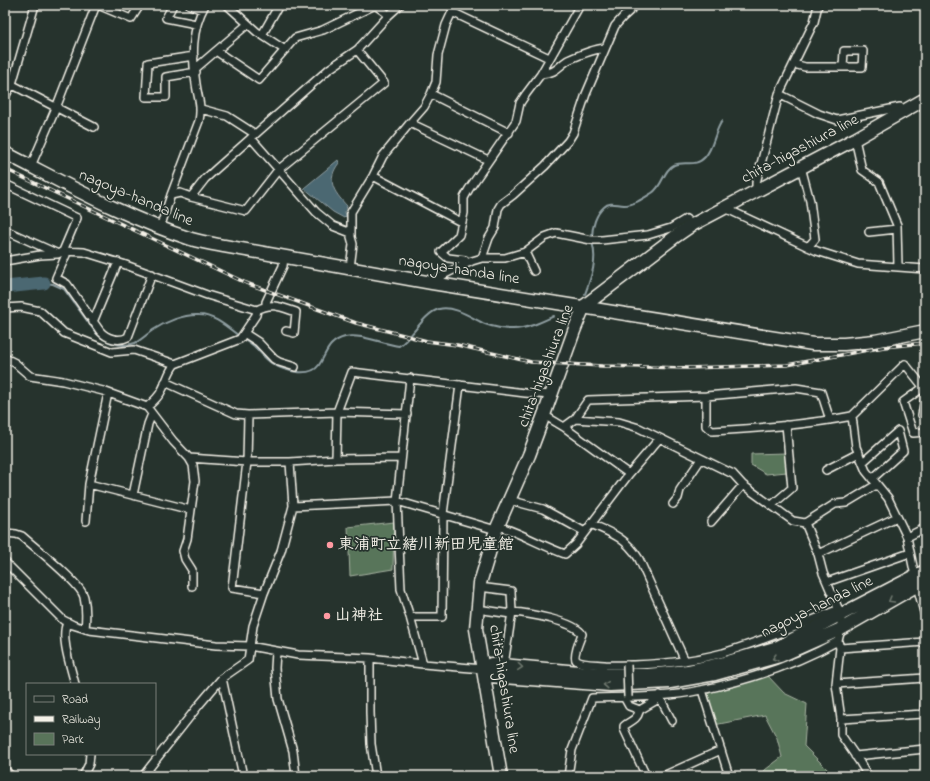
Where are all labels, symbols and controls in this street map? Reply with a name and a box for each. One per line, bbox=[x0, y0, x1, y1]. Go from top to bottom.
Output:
street label: chita-higashiura line bbox=[737, 108, 864, 190]
street label: nagoya-handa line bbox=[75, 163, 198, 233]
street label: nagoya-handa line bbox=[397, 249, 522, 292]
street label: chita-higashiura line bbox=[512, 300, 581, 431]
place label: 東浦町立緒川新田児童館 bbox=[338, 533, 514, 557]
marker: 東浦町立緒川新田児童館 bbox=[325, 540, 335, 550]
street label: nagoya-handa line bbox=[757, 569, 878, 645]
one-way arrow bbox=[888, 596, 895, 603]
place label: 山神社 bbox=[335, 604, 383, 628]
marker: 山神社 bbox=[322, 611, 332, 621]
street label: chita-higashiura line bbox=[482, 623, 526, 756]
one-way arrow bbox=[771, 653, 778, 662]
one-way arrow bbox=[517, 662, 523, 671]
one-way arrow bbox=[603, 680, 609, 689]
legend bbox=[26, 683, 156, 755]
text: Road bbox=[62, 691, 88, 709]
text: Railway bbox=[62, 711, 101, 730]
text: Park bbox=[62, 731, 84, 749]

